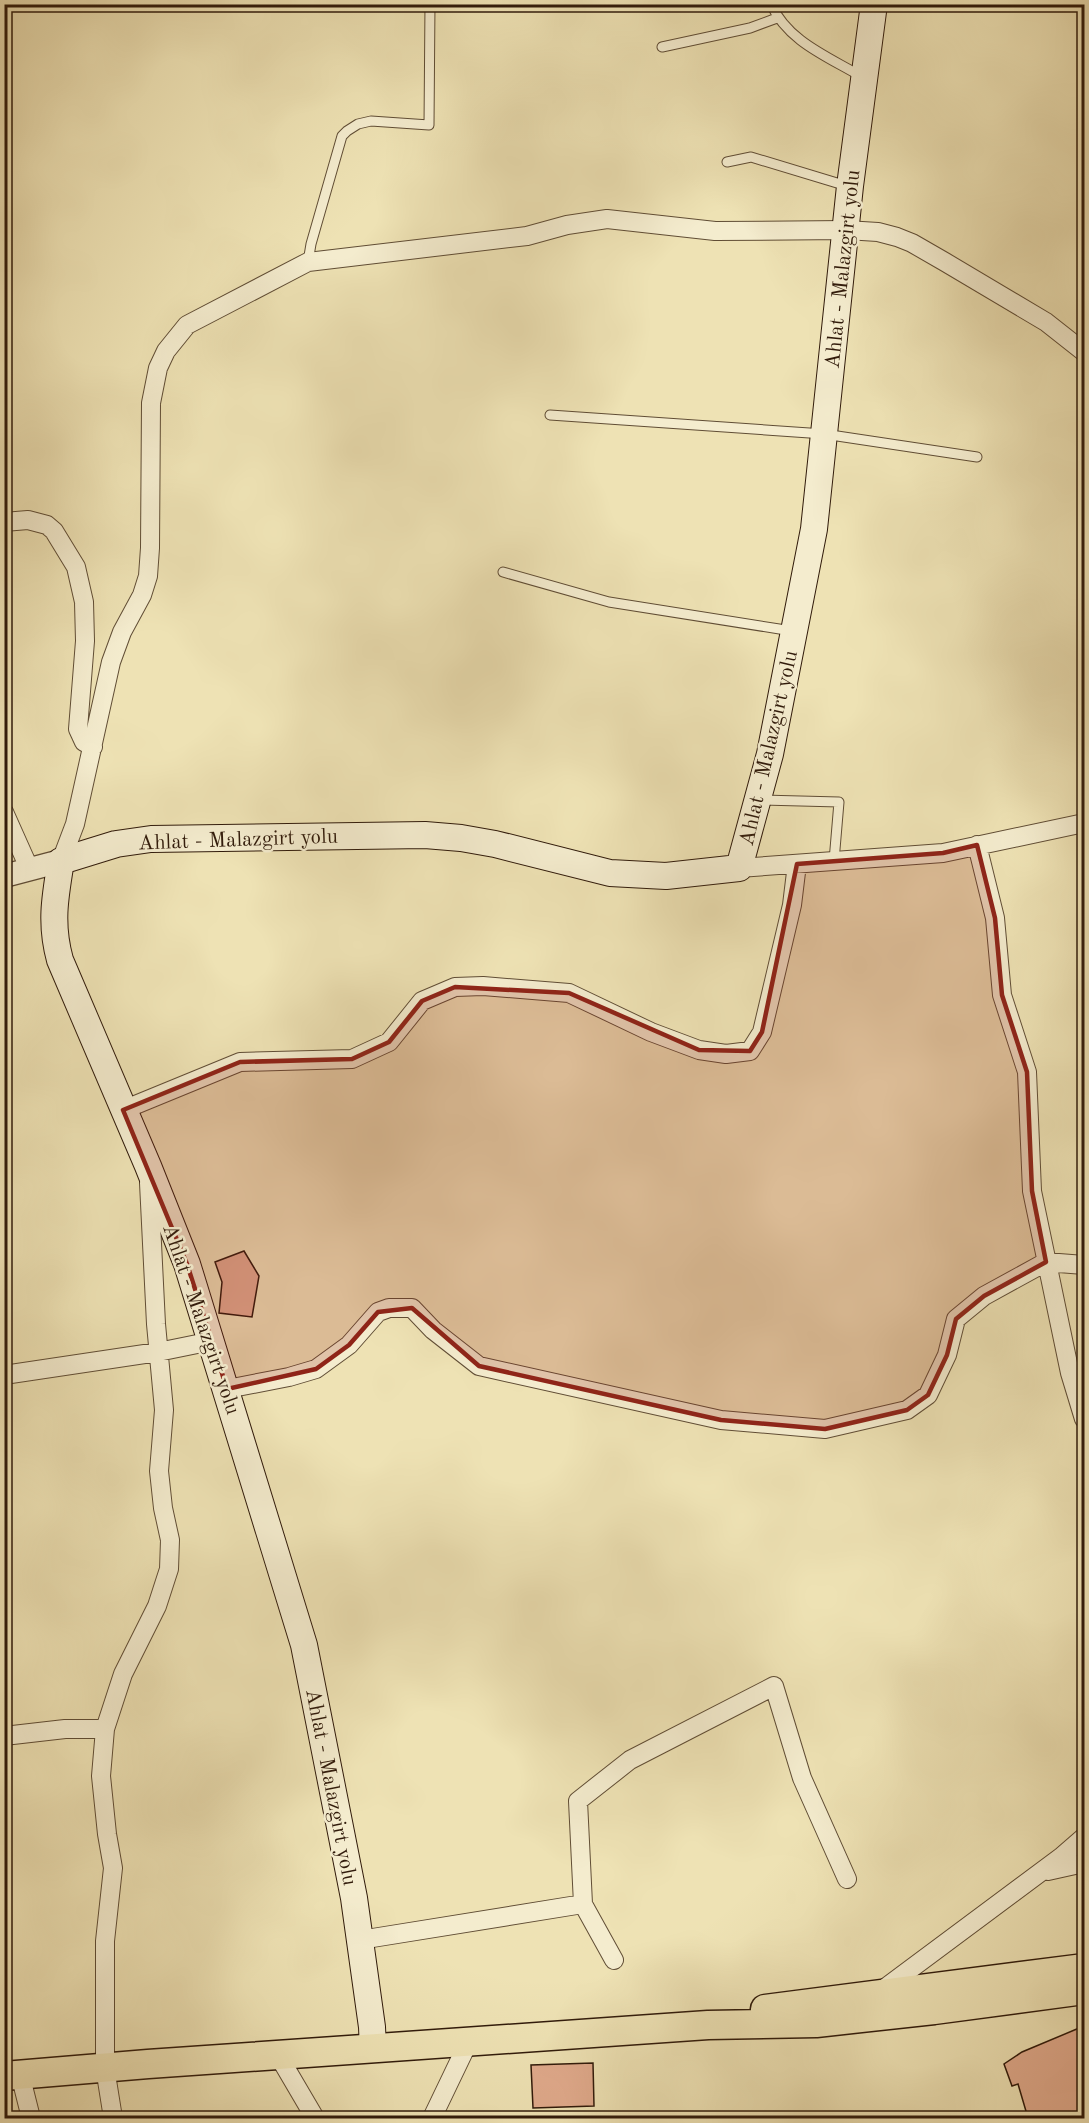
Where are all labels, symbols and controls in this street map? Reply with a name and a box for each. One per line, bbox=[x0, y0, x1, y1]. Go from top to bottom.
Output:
street label: Ahlat - Malazgirt yolu bbox=[823, 169, 864, 370]
street label: Ahlat - Malazgirt yolu bbox=[737, 649, 802, 848]
street label: Ahlat - Malazgirt yolu bbox=[138, 827, 338, 854]
street label: Ahlat - Malazgirt yolu bbox=[158, 1222, 243, 1417]
street label: Ahlat - Malazgirt yolu bbox=[301, 1687, 360, 1887]

